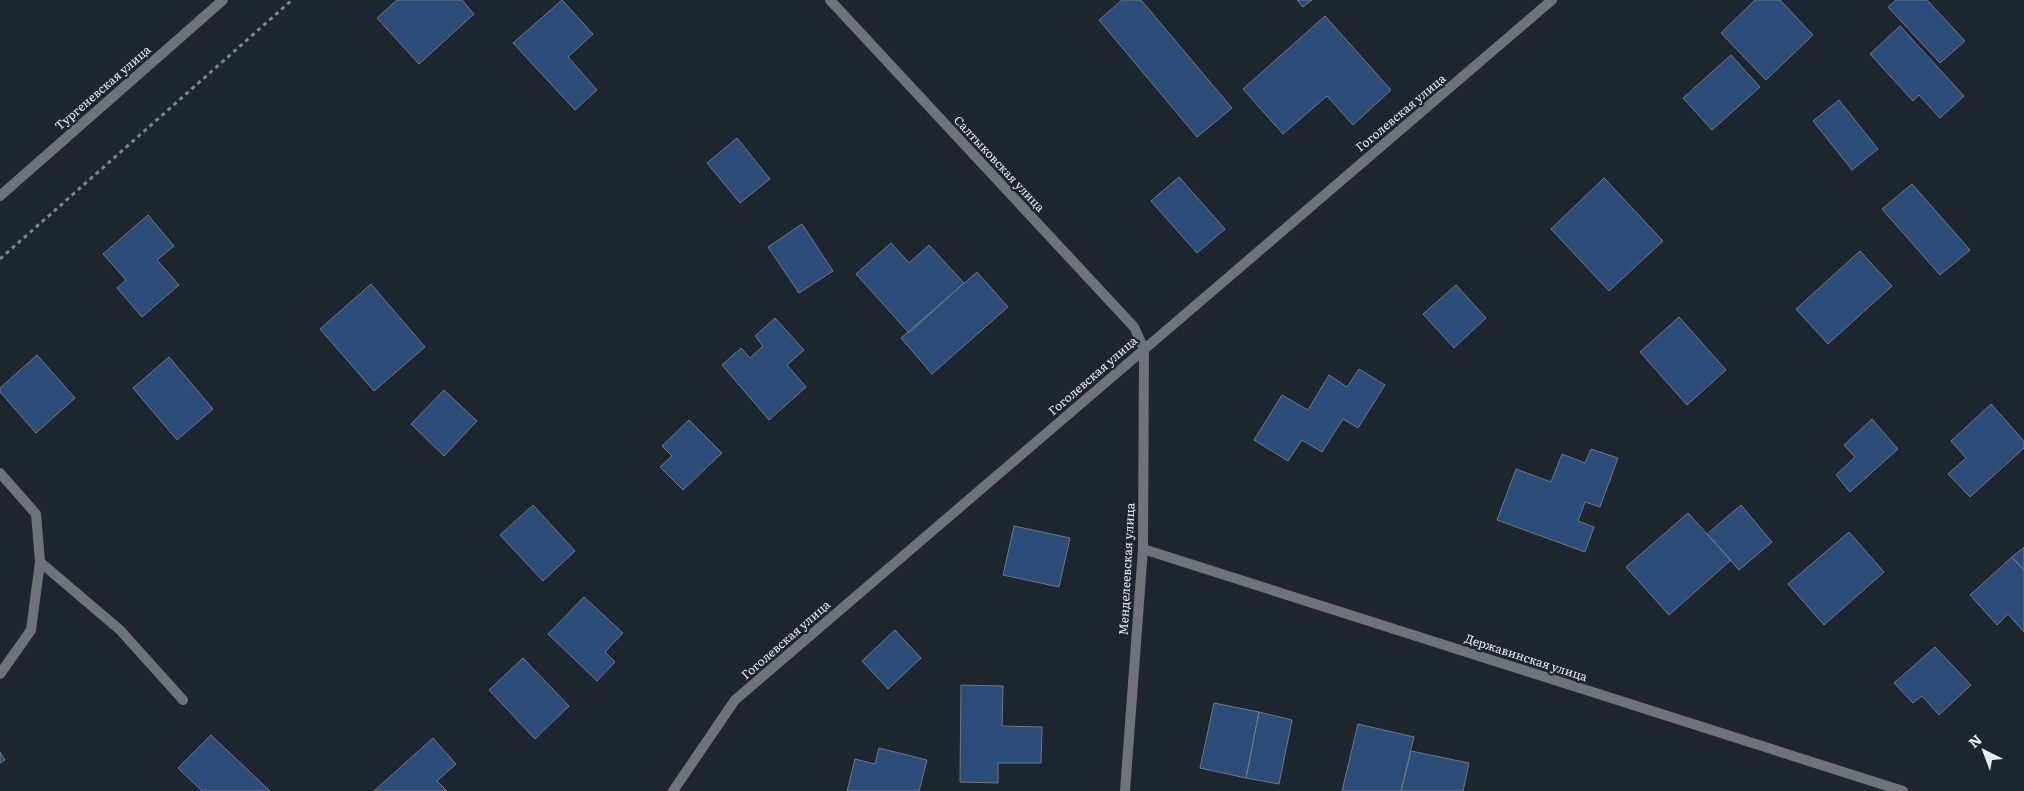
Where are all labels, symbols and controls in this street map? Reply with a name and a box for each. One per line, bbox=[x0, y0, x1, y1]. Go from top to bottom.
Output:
street label: Тургеневская улица bbox=[50, 40, 155, 134]
street label: Гоголевская улица bbox=[1351, 69, 1450, 155]
street label: Салтыковская улица bbox=[950, 111, 1050, 216]
street label: Гоголевская улица bbox=[1044, 331, 1141, 419]
street label: Менделеевская улица bbox=[1114, 502, 1138, 636]
street label: Гоголевская улица bbox=[737, 595, 834, 683]
street label: Державинская улица bbox=[1463, 629, 1590, 686]
north arrow bbox=[1959, 726, 2009, 776]
text: N bbox=[1964, 729, 1986, 752]

